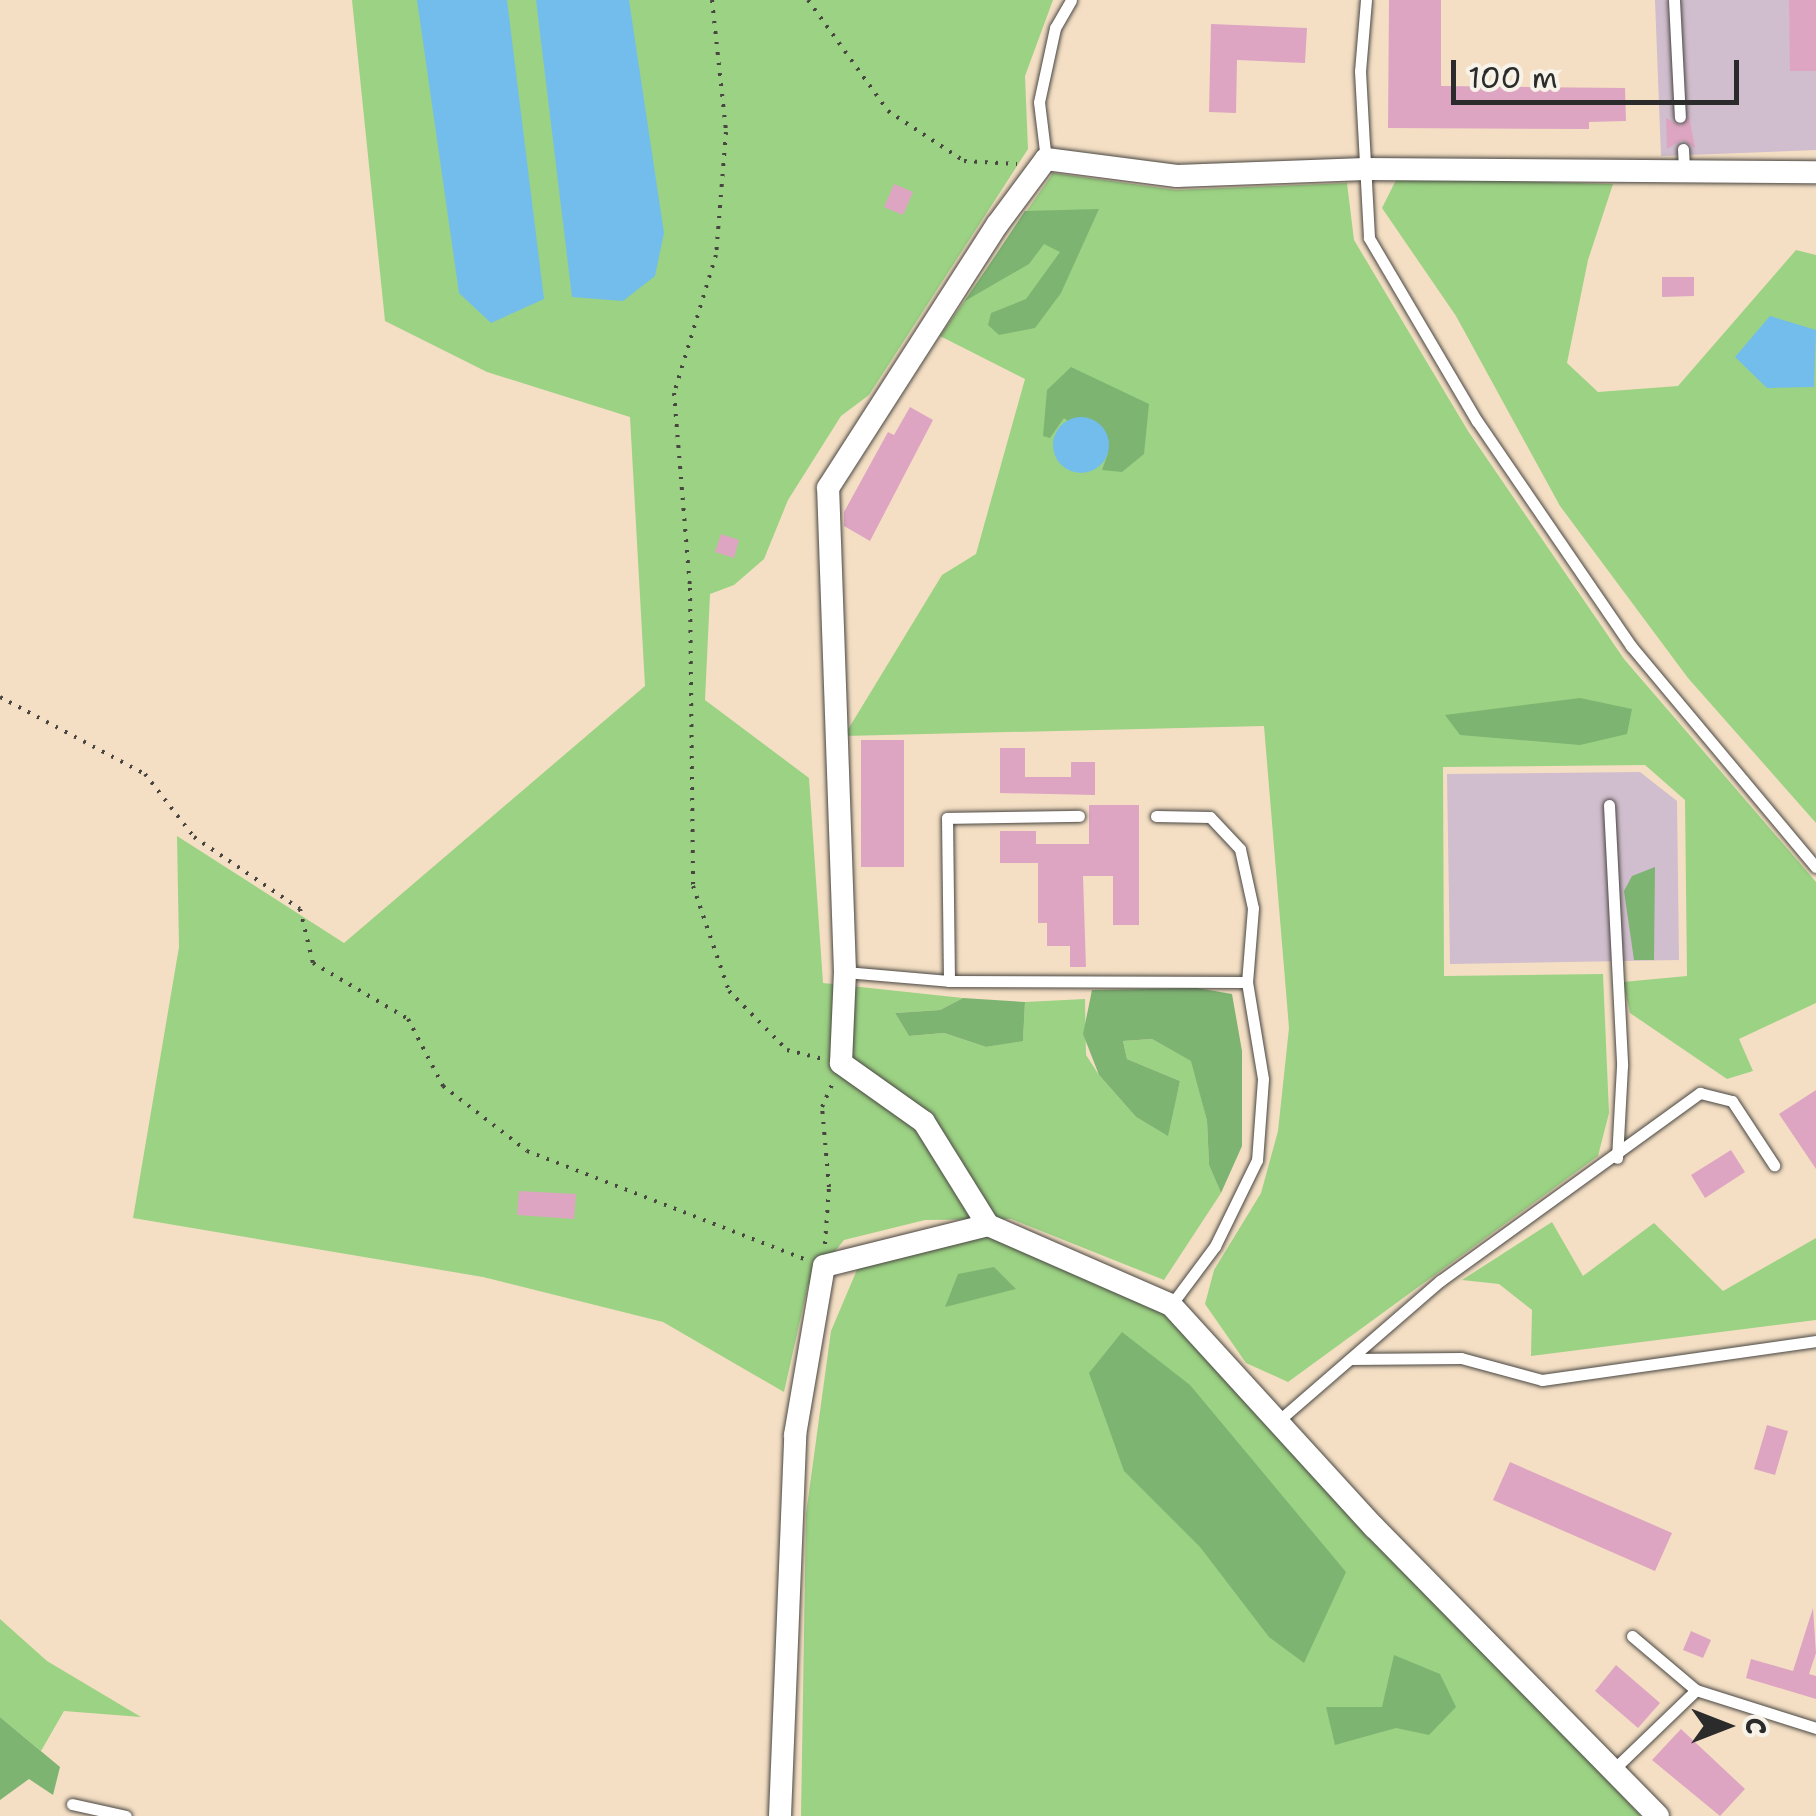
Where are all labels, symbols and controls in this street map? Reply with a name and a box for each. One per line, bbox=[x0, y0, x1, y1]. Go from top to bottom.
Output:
scale bar bbox=[1456, 40, 1744, 102]
text: 100 m bbox=[1468, 57, 1558, 98]
north arrow bbox=[1676, 1676, 1776, 1776]
text: С bbox=[1737, 1717, 1775, 1735]

